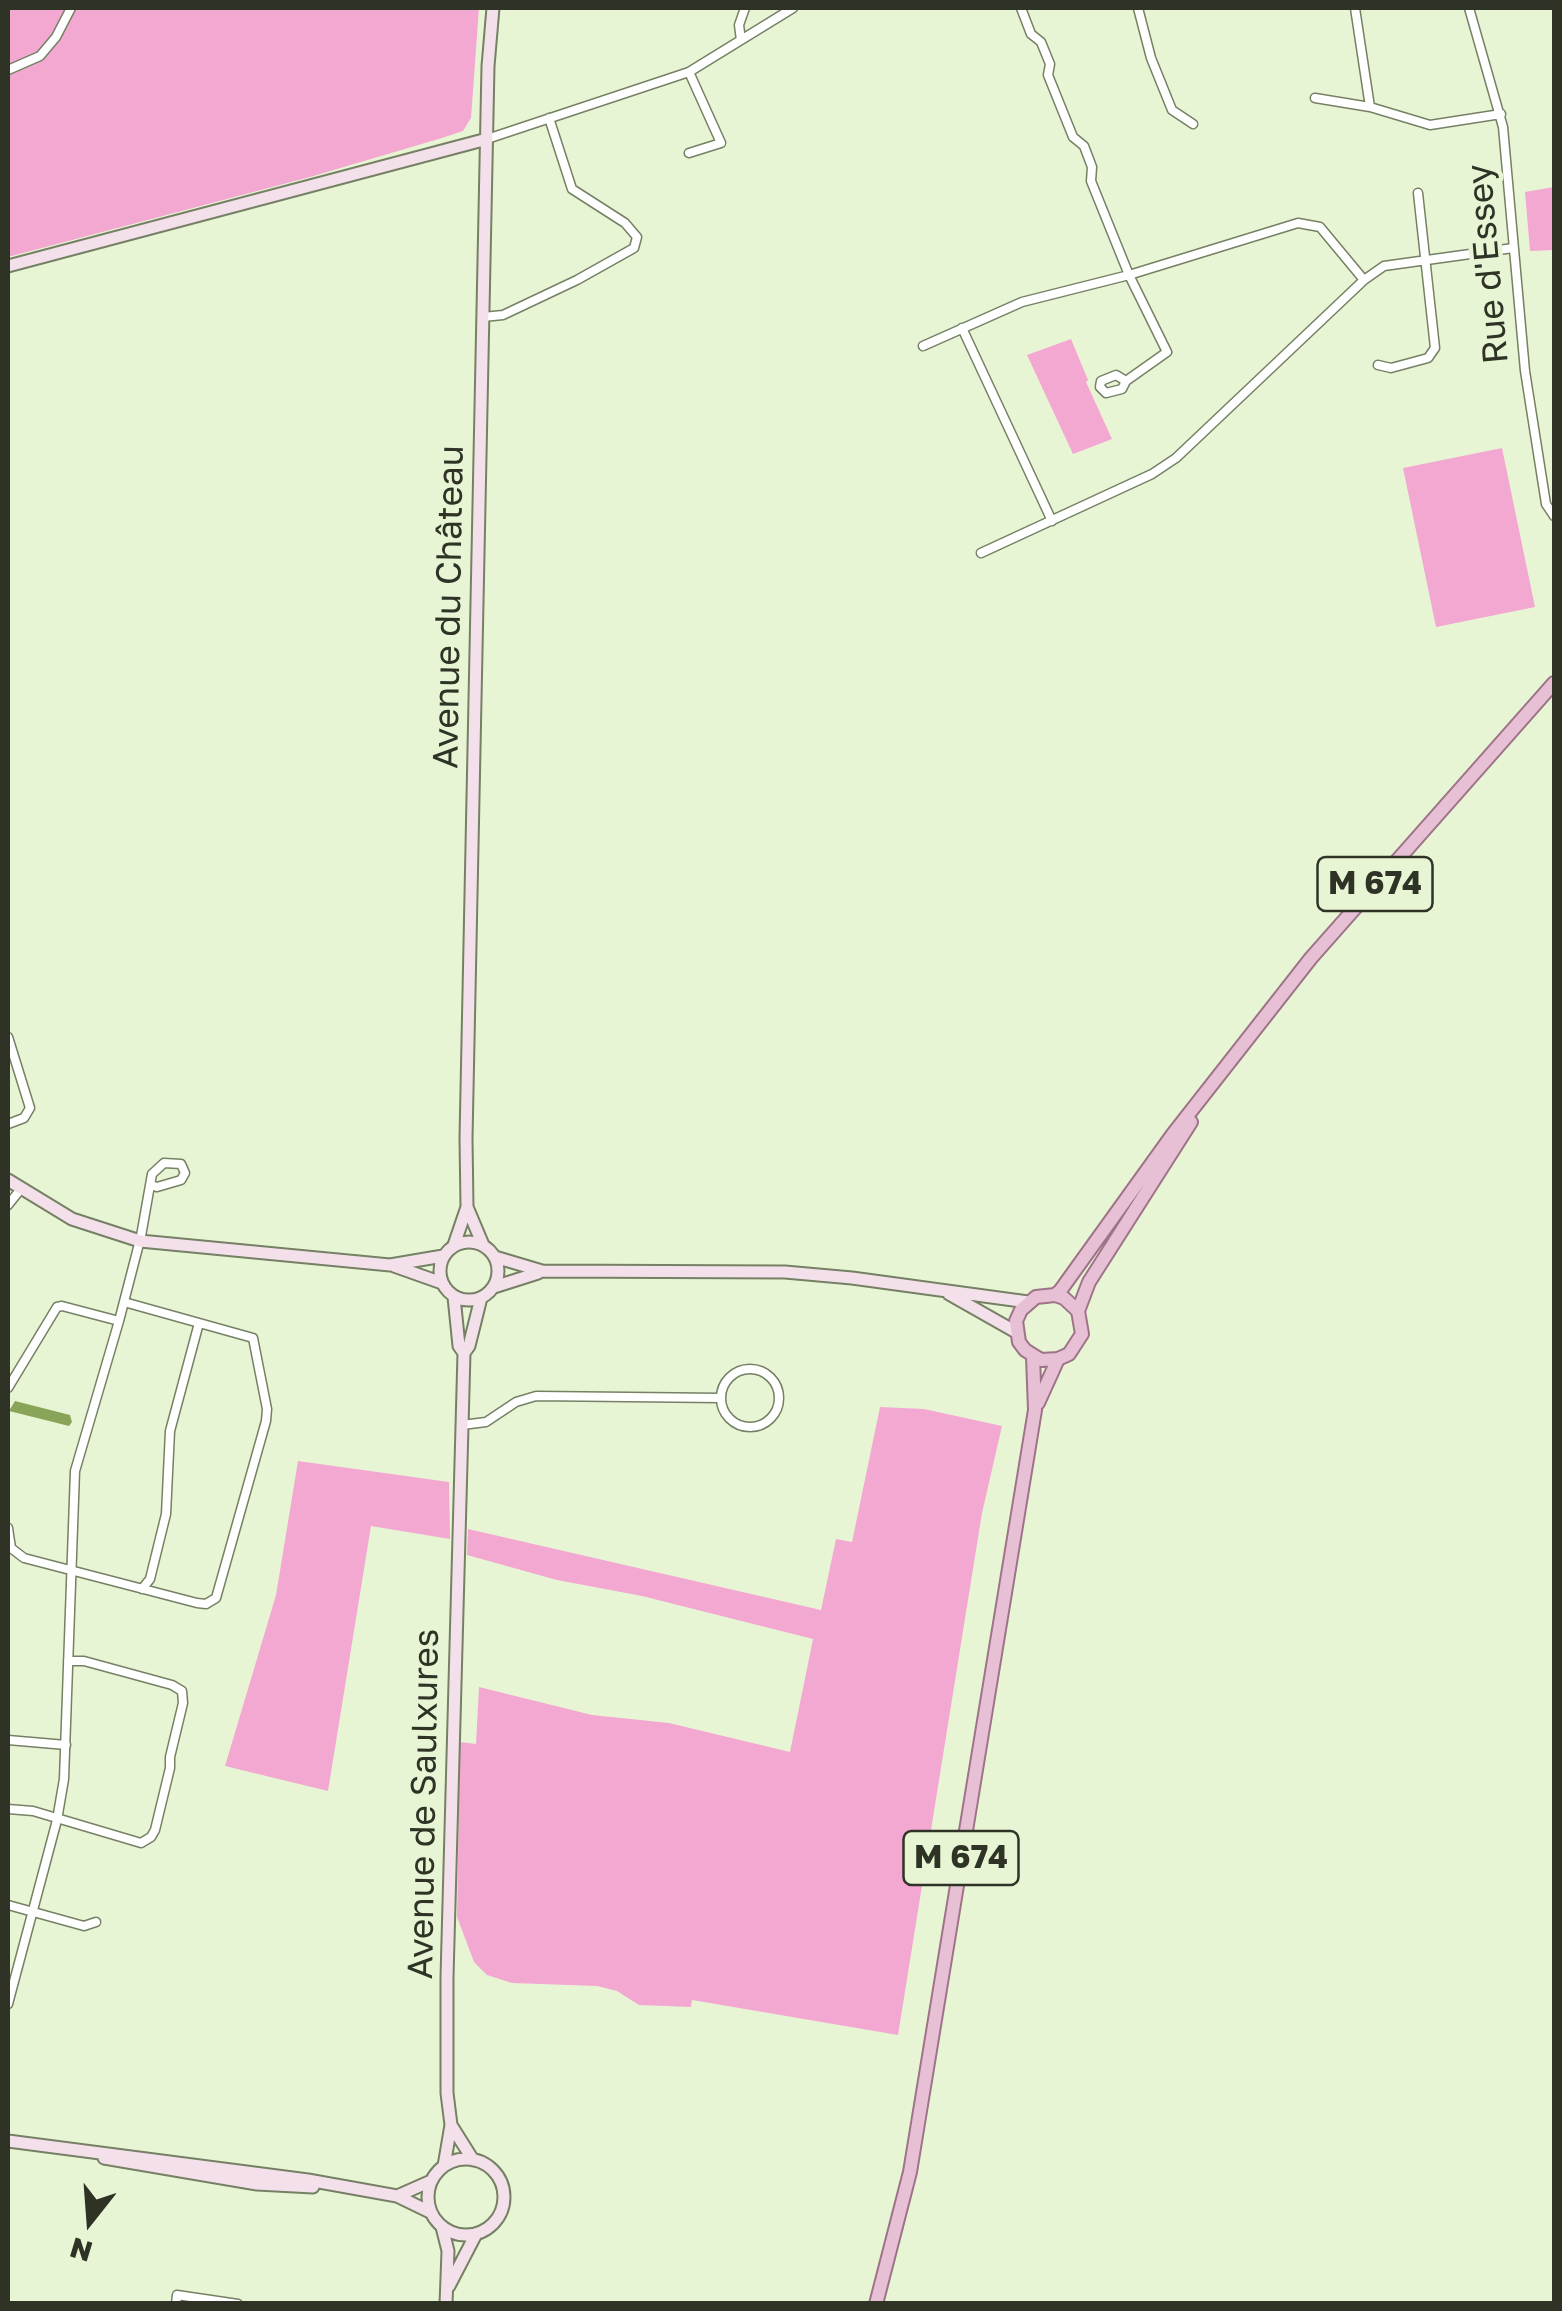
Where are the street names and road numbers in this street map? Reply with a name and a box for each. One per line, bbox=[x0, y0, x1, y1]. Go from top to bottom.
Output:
street label: Rue d'Essey bbox=[1458, 162, 1518, 366]
street label: Avenue du Château bbox=[425, 445, 473, 769]
road number: M 674 bbox=[1318, 857, 1432, 911]
street label: Avenue de Saulxures bbox=[400, 1628, 448, 1980]
road number: M 674 bbox=[904, 1831, 1018, 1885]

